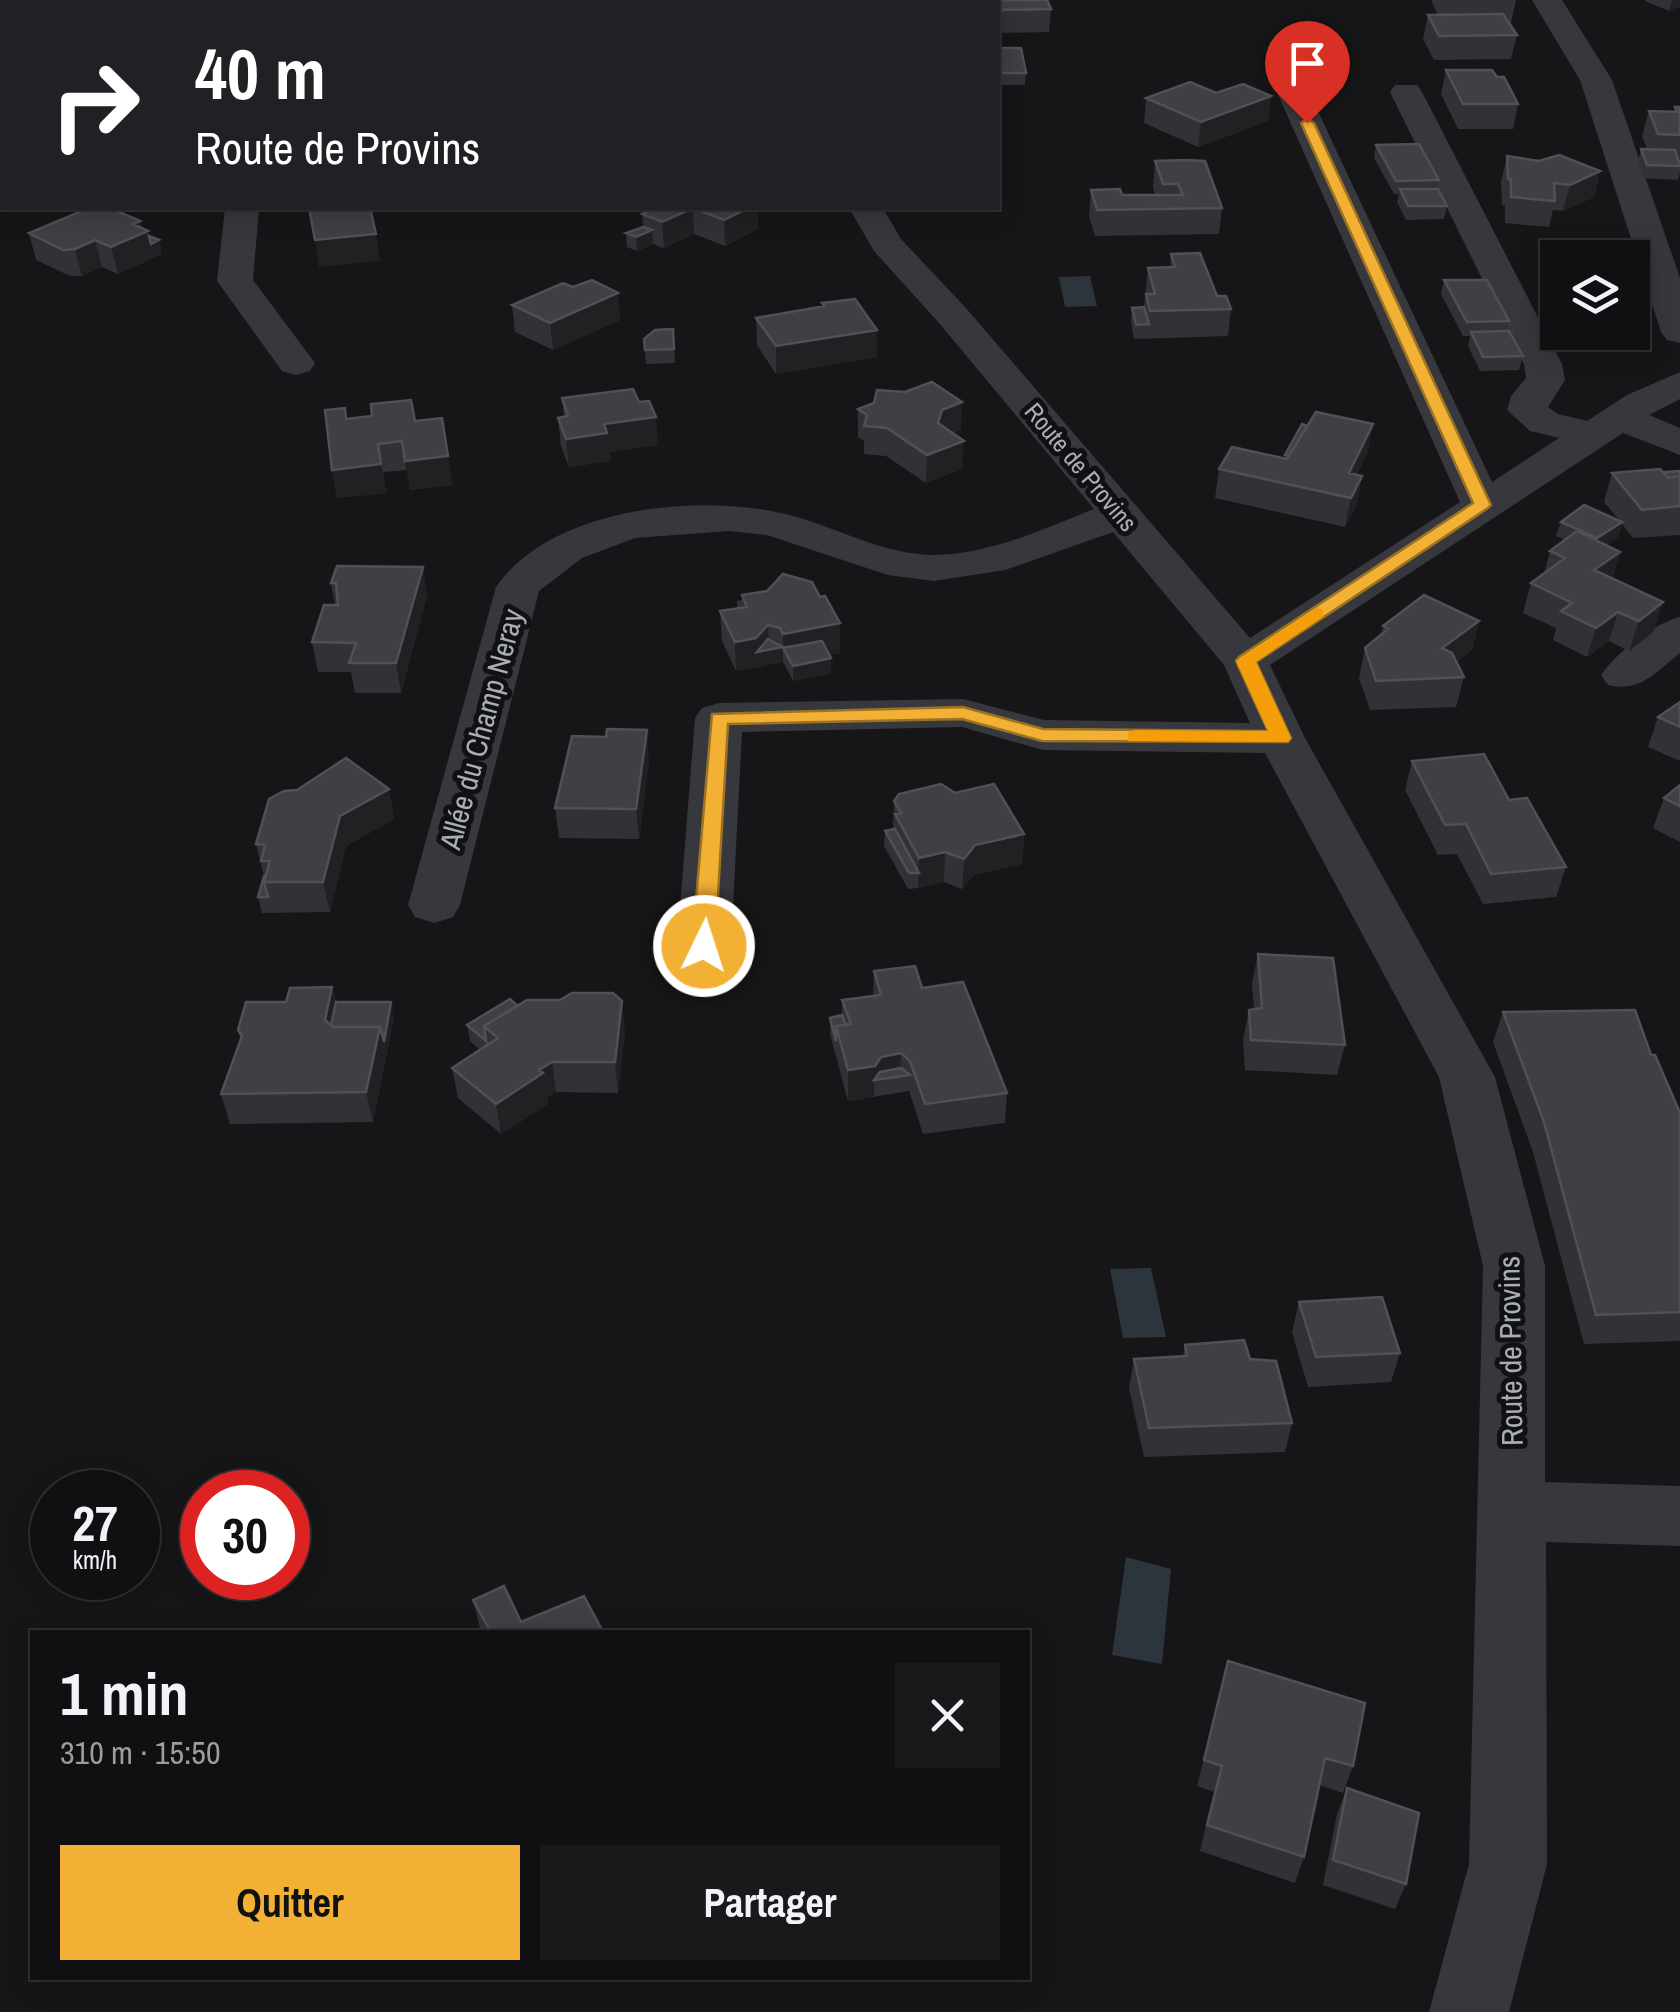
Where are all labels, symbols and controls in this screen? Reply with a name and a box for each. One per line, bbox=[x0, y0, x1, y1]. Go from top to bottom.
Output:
pin bbox=[1265, 21, 1350, 124]
text: 40 m bbox=[195, 27, 326, 121]
icon: arrive bbox=[1280, 36, 1335, 91]
icon: right bbox=[30, 40, 160, 170]
text: Route de Provins bbox=[195, 117, 480, 178]
map controls bbox=[1540, 240, 1650, 350]
button: layers bbox=[1540, 240, 1650, 350]
street label: Route de Provins bbox=[1017, 395, 1145, 539]
street label: Allée du Champ Neray bbox=[429, 604, 533, 855]
position arrow bbox=[652, 894, 756, 998]
street label: Route de Provins bbox=[1488, 1256, 1532, 1446]
speed limit sign: 30 bbox=[180, 1470, 310, 1600]
text: 27 bbox=[72, 1489, 118, 1557]
text: km/h bbox=[73, 1543, 117, 1577]
text: 1 min bbox=[60, 1653, 189, 1734]
button: close bbox=[895, 1663, 1000, 1768]
text: 310 m · 15:50 bbox=[60, 1731, 220, 1774]
button: Quitter bbox=[60, 1845, 520, 1960]
button: Partager bbox=[540, 1845, 1000, 1960]

